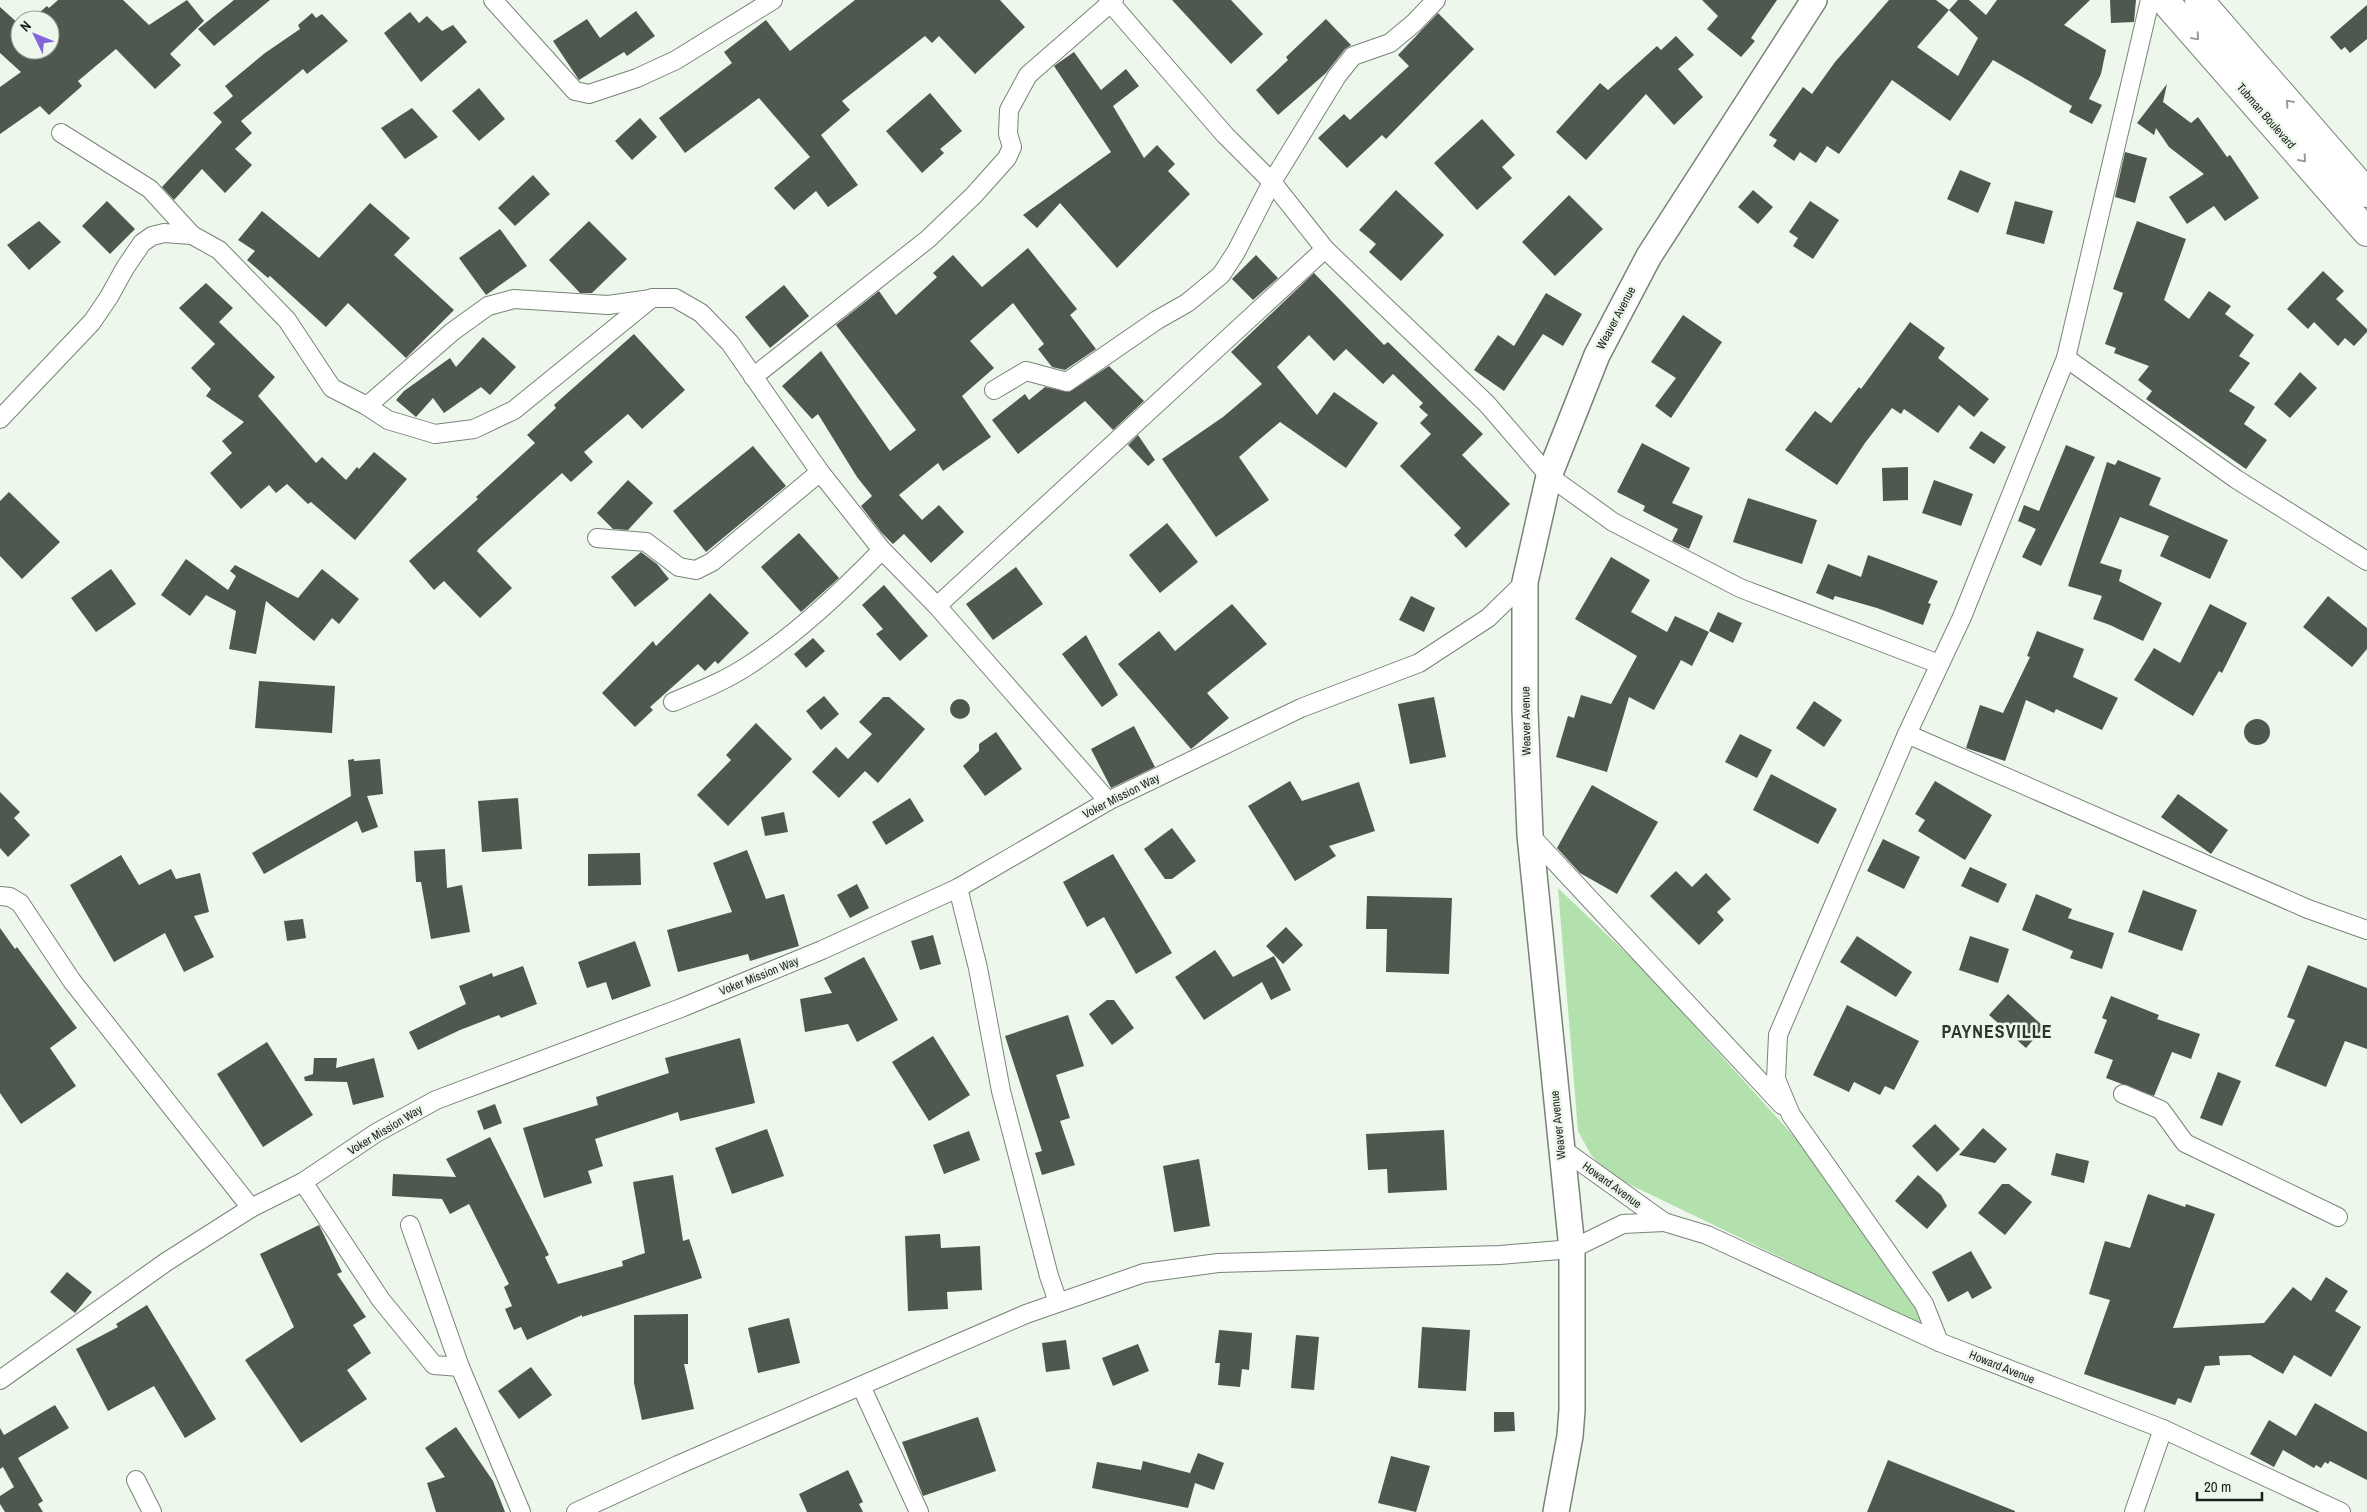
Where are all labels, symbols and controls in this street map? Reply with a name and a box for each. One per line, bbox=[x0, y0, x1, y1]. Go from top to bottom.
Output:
north arrow bbox=[10, 10, 60, 60]
text: N bbox=[16, 17, 35, 35]
one-way arrow bbox=[2191, 31, 2200, 40]
street label: Tubman Boulevard bbox=[2233, 80, 2299, 152]
one-way arrow bbox=[2286, 100, 2295, 109]
one-way arrow bbox=[2297, 154, 2306, 163]
street label: Weaver Avenue bbox=[1593, 284, 1639, 352]
street label: Weaver Avenue bbox=[1517, 686, 1535, 756]
street label: Voker Mission Way bbox=[1080, 770, 1162, 822]
street label: Voker Mission Way bbox=[717, 953, 801, 999]
district label: PAYNESVILLE bbox=[1941, 1019, 2053, 1044]
street label: Weaver Avenue bbox=[1546, 1090, 1570, 1160]
street label: Voker Mission Way bbox=[345, 1101, 425, 1159]
street label: Howard Avenue bbox=[1579, 1158, 1645, 1212]
street label: Howard Avenue bbox=[1967, 1347, 2037, 1387]
scale bar bbox=[2197, 1470, 2262, 1502]
text: 20 m bbox=[2204, 1476, 2231, 1497]

